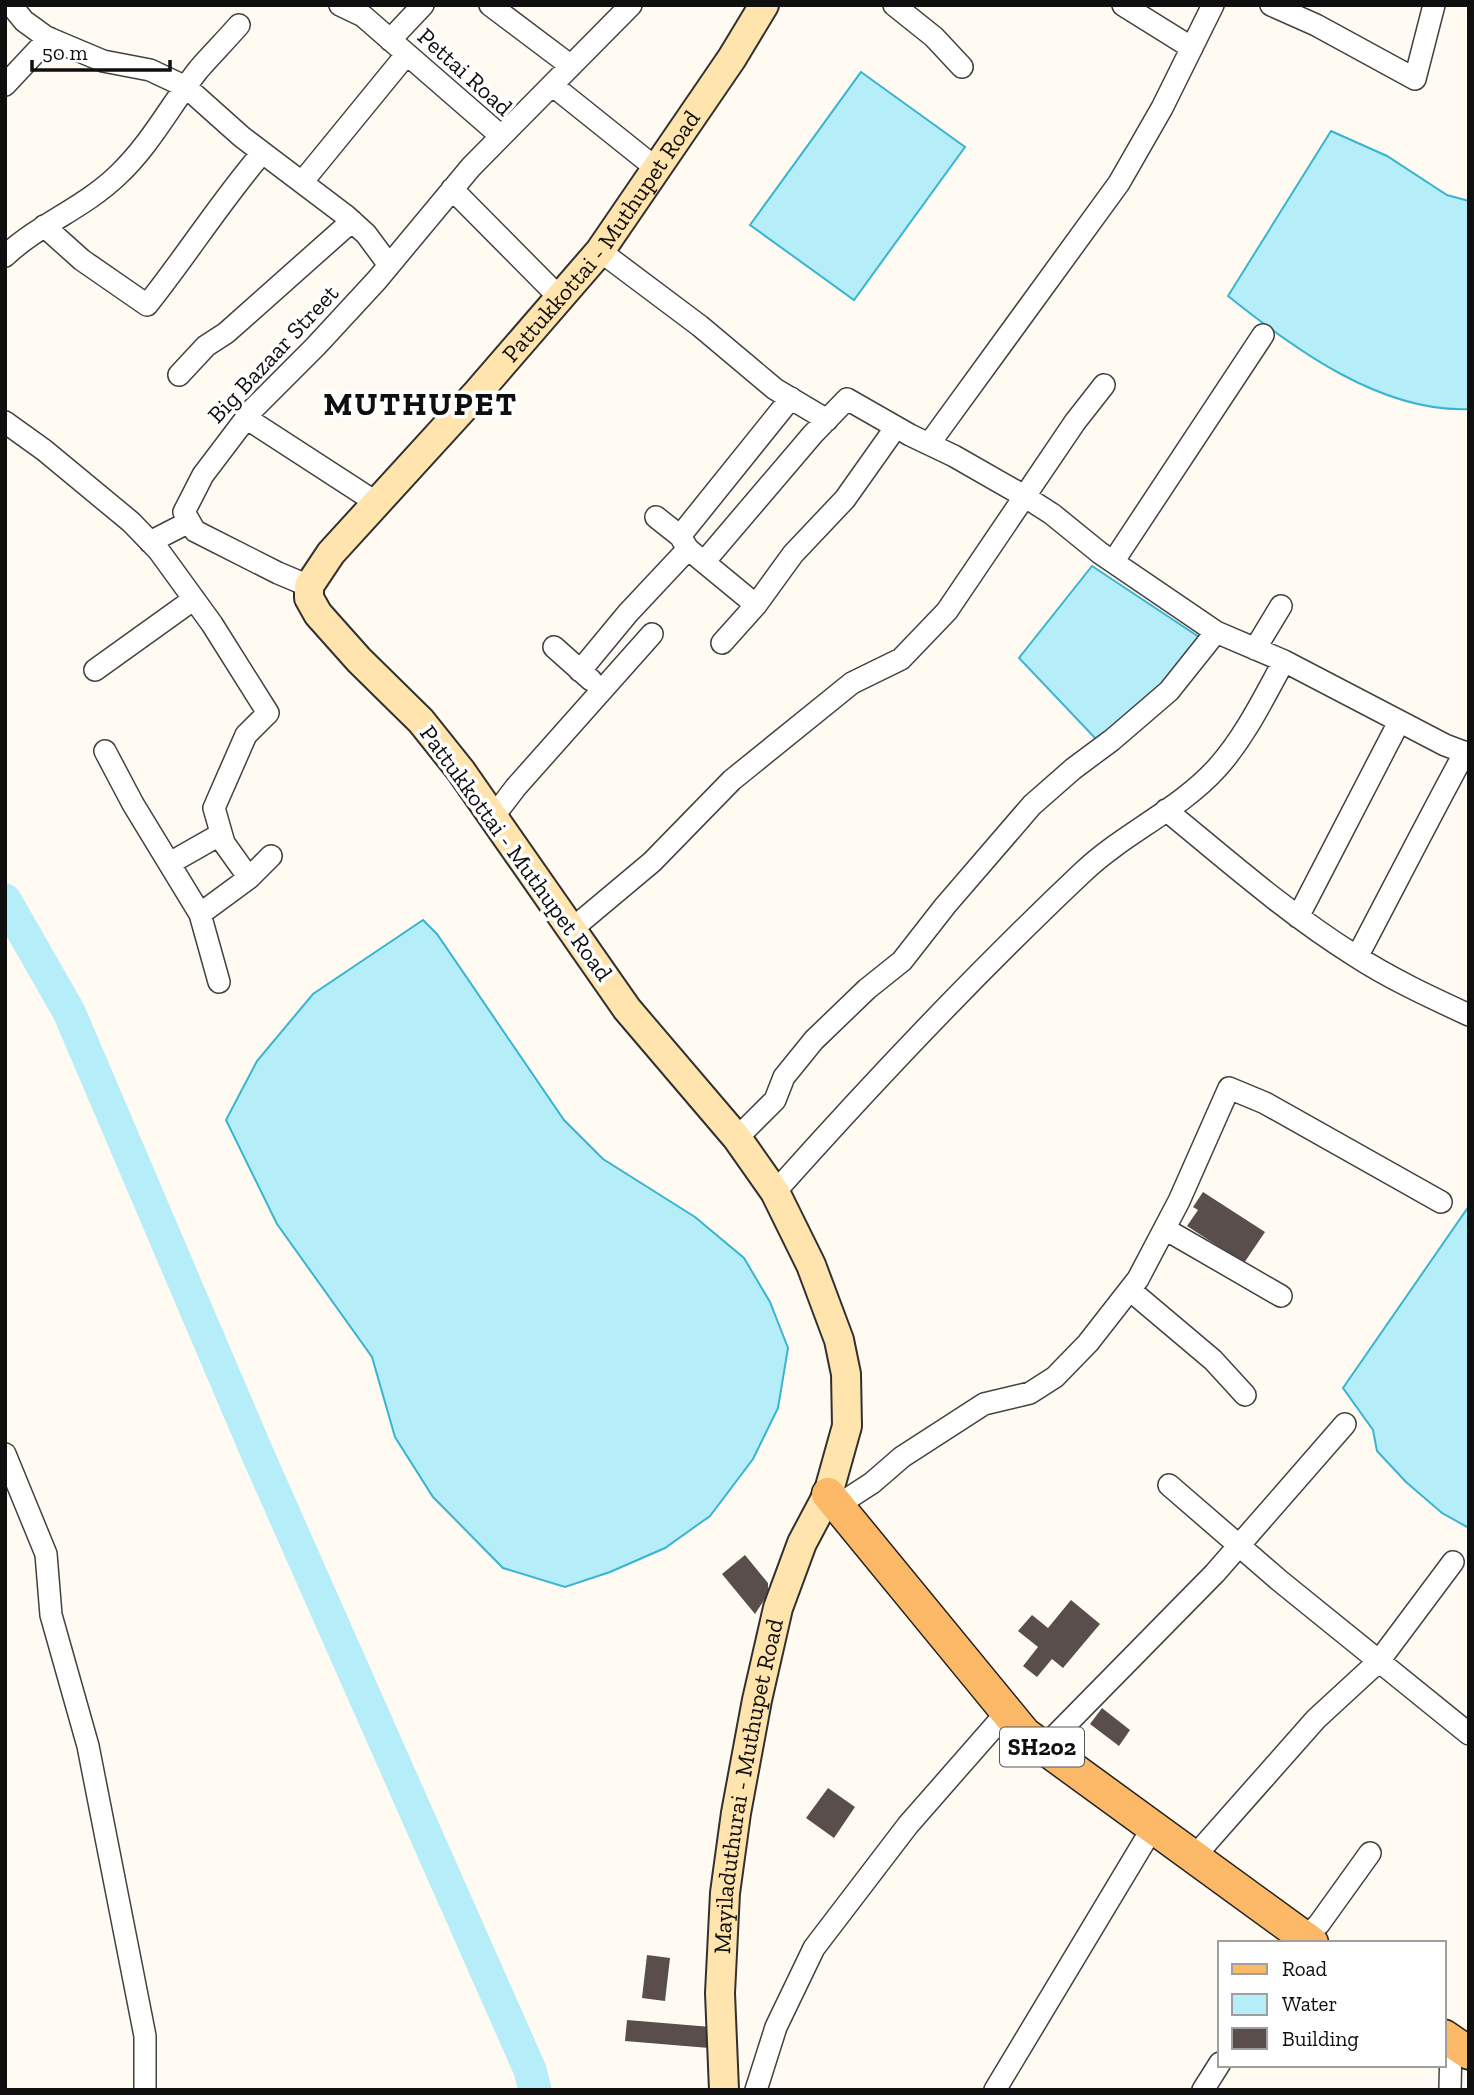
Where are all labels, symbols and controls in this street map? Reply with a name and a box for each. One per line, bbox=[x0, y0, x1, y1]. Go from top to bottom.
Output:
street label: Pettai Road bbox=[412, 21, 519, 122]
scale bar bbox=[32, 28, 170, 72]
text: 50 m bbox=[42, 40, 88, 65]
street label: Pattukkottai - Muthupet Road bbox=[496, 105, 706, 368]
street label: Big Bazaar Street bbox=[201, 278, 344, 429]
district label: MUTHUPET bbox=[324, 385, 518, 423]
street label: Pattukkottai - Muthupet Road bbox=[414, 719, 619, 986]
street label: Mayiladuthurai - Muthupet Road bbox=[707, 1616, 789, 1955]
road number: SH202 bbox=[1000, 1728, 1084, 1766]
legend bbox=[1218, 1941, 1446, 2067]
text: Road bbox=[1282, 1956, 1328, 1981]
text: Water bbox=[1282, 1991, 1337, 2016]
text: Building bbox=[1282, 2026, 1359, 2051]

